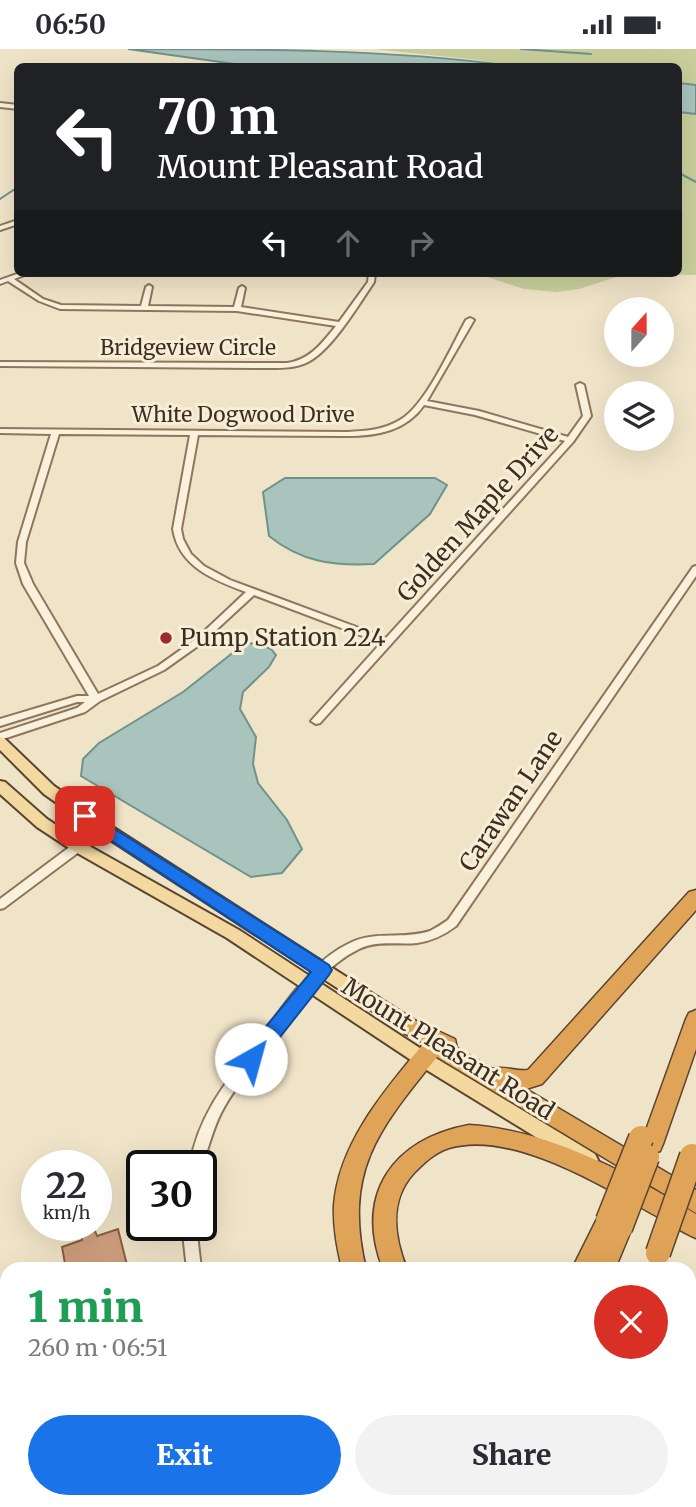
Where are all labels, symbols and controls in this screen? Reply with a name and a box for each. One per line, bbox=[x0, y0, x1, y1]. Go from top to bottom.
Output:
text: 06:50 bbox=[35, 8, 106, 41]
text: 70 m bbox=[157, 86, 278, 147]
icon: left bbox=[42, 91, 133, 182]
text: Mount Pleasant Road bbox=[157, 147, 484, 187]
icon: left bbox=[256, 224, 294, 262]
icon: ahead bbox=[329, 224, 367, 262]
icon: right bbox=[402, 224, 440, 262]
north arrow bbox=[604, 297, 674, 367]
map controls bbox=[604, 297, 674, 451]
street label: Bridgeview Circle bbox=[100, 334, 276, 361]
button: layers bbox=[604, 381, 674, 451]
street label: White Dogwood Drive bbox=[131, 401, 354, 428]
street label: Golden Maple Drive bbox=[390, 419, 565, 608]
place label: Pump Station 224 bbox=[180, 622, 386, 653]
marker: Pump Station 224 bbox=[158, 630, 174, 646]
street label: Carawan Lane bbox=[452, 724, 569, 877]
pin bbox=[55, 786, 115, 846]
icon: arrive bbox=[66, 797, 104, 835]
street label: Mount Pleasant Road bbox=[336, 971, 560, 1127]
position arrow bbox=[214, 1022, 288, 1096]
speed limit sign: 30 bbox=[126, 1150, 217, 1241]
text: 22 bbox=[46, 1164, 87, 1208]
text: km/h bbox=[43, 1201, 90, 1224]
text: 1 min bbox=[28, 1281, 143, 1333]
button: close bbox=[594, 1285, 668, 1359]
text: 260 m · 06:51 bbox=[28, 1333, 167, 1362]
button: Exit bbox=[28, 1415, 341, 1495]
button: Share bbox=[355, 1415, 668, 1495]

